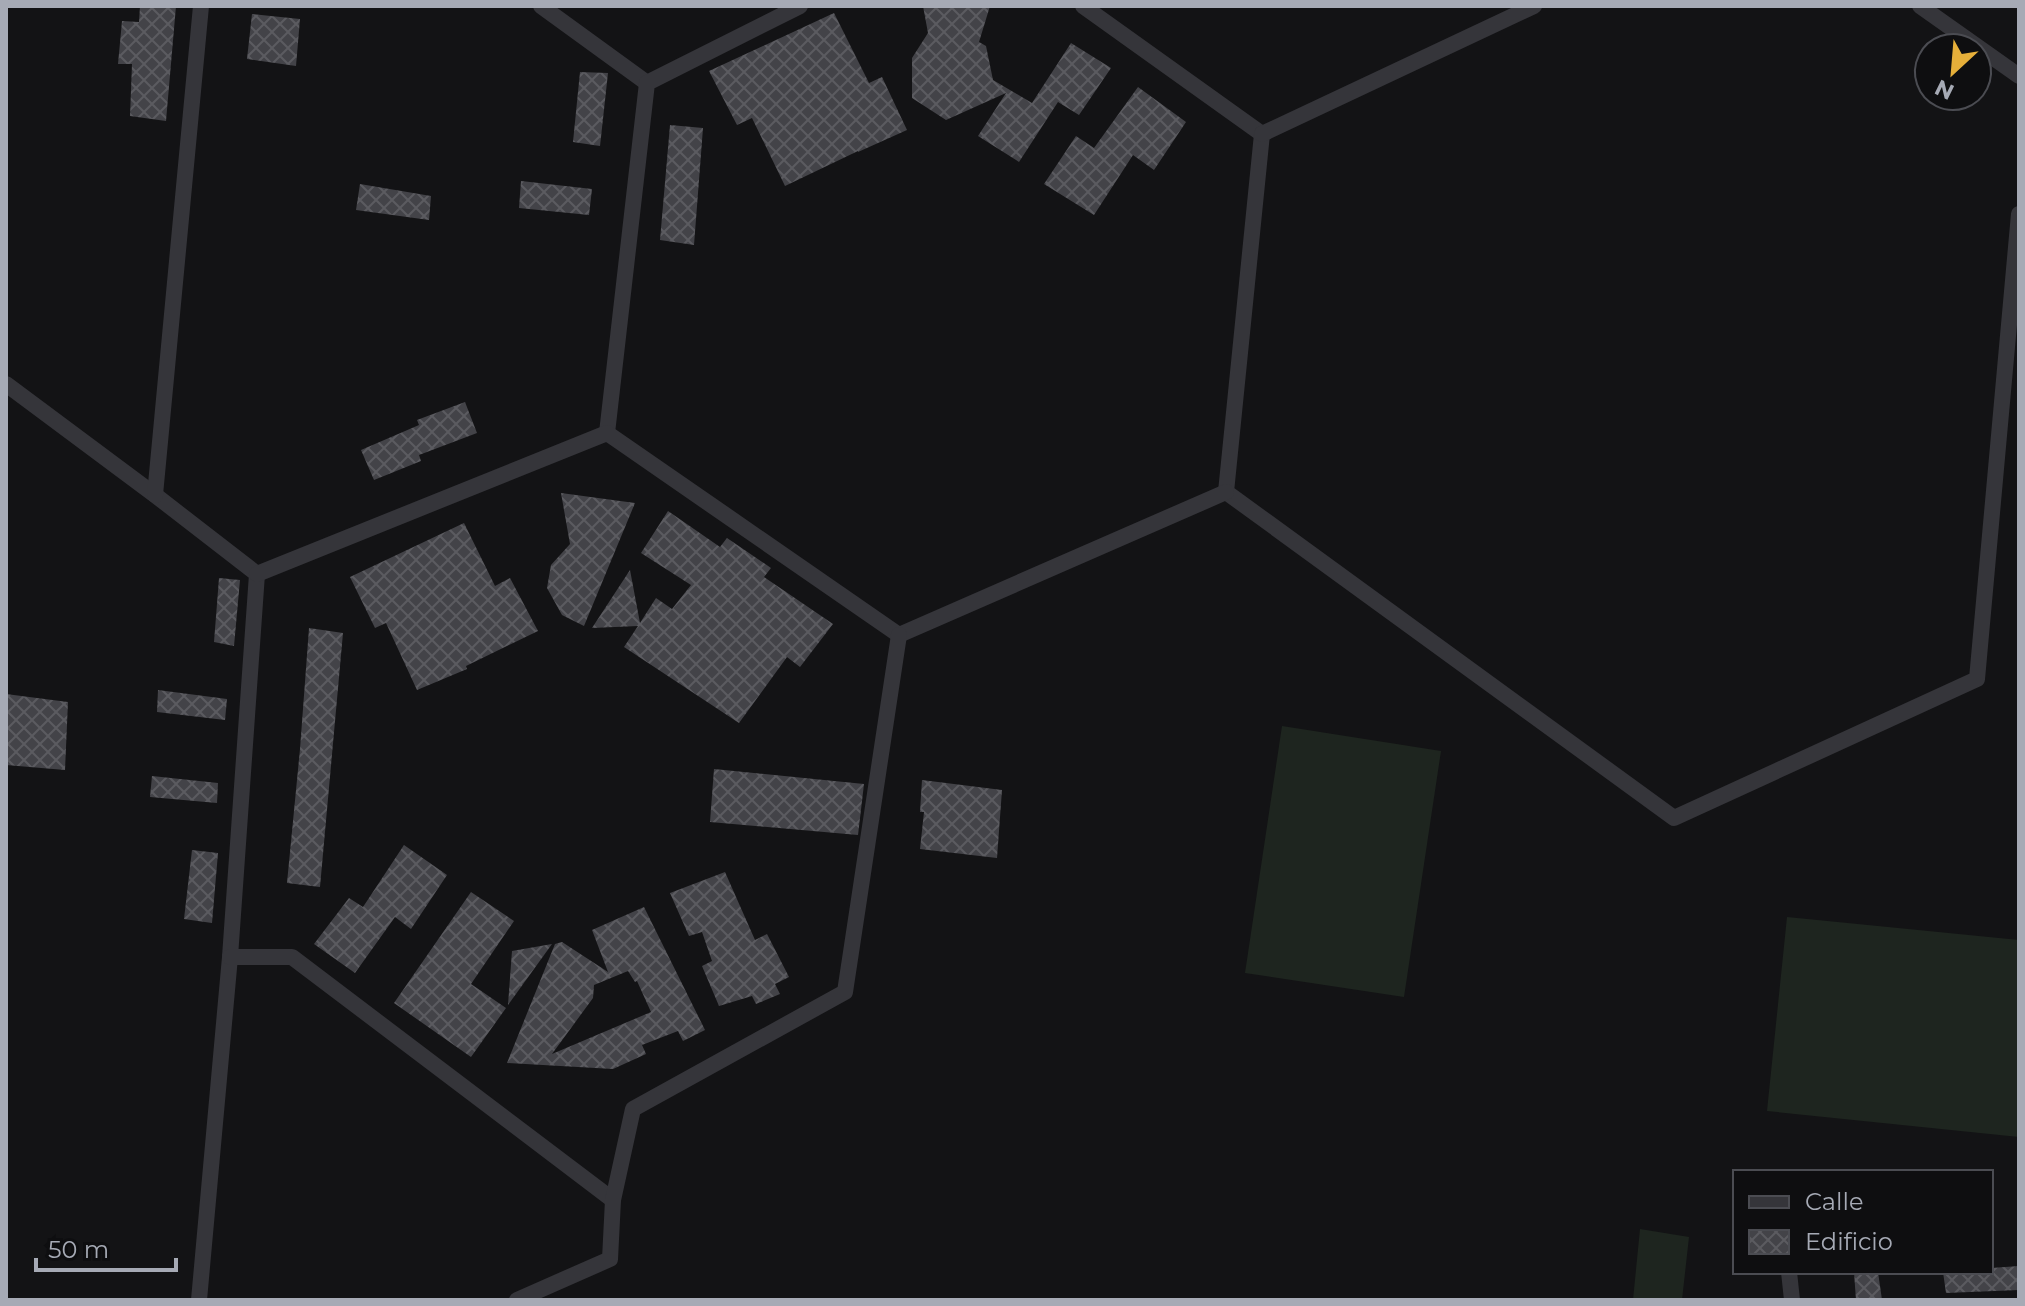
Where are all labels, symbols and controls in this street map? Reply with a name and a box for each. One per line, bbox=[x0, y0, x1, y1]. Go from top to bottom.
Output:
north arrow bbox=[1913, 32, 1993, 112]
text: N bbox=[1931, 73, 1958, 106]
legend bbox=[1733, 1170, 1993, 1274]
text: Calle bbox=[1805, 1187, 1863, 1216]
scale bar bbox=[36, 1222, 176, 1272]
text: Edificio bbox=[1805, 1227, 1893, 1256]
text: 50 m bbox=[48, 1235, 109, 1264]

